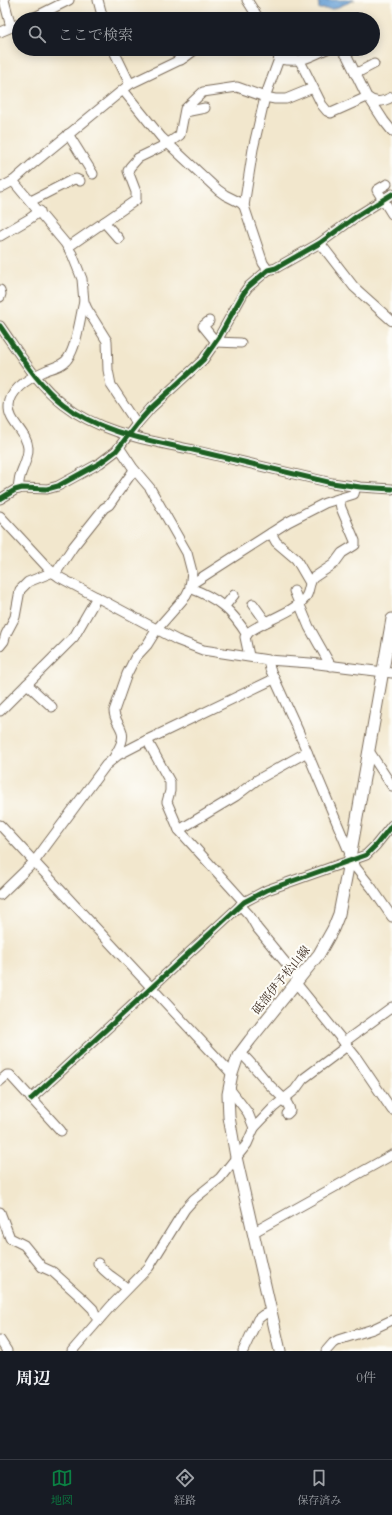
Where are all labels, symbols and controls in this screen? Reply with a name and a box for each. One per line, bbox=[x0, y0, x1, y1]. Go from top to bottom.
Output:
search box bbox=[12, 12, 380, 56]
icon: search bbox=[26, 23, 48, 45]
text: ここで検索 bbox=[58, 25, 133, 45]
street label: 砥部伊予松山線 bbox=[248, 942, 314, 1018]
text: 周辺 bbox=[16, 1367, 50, 1390]
text: 0件 bbox=[356, 1369, 376, 1387]
tab: 地図 bbox=[51, 1467, 73, 1508]
tab: 経路 bbox=[174, 1467, 196, 1508]
tab: 保存済み bbox=[297, 1467, 341, 1508]

